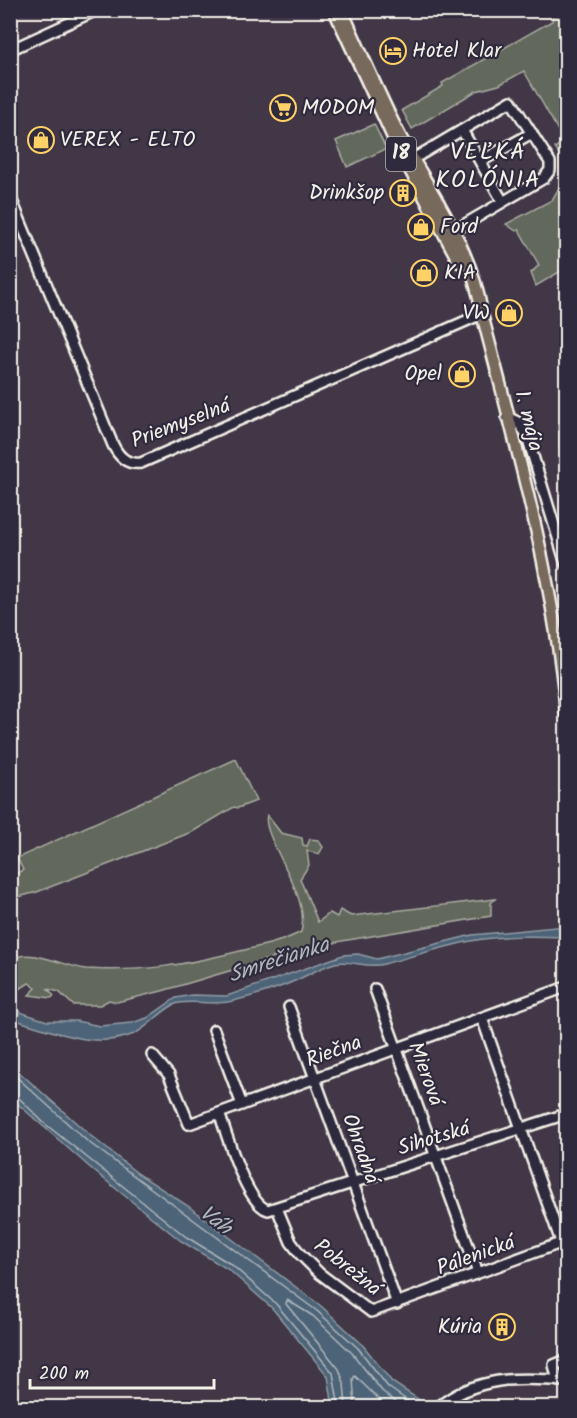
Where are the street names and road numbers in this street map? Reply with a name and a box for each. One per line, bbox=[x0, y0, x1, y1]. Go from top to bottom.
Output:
road number: 18 bbox=[386, 137, 416, 171]
street label: 1. mája bbox=[505, 387, 551, 455]
street label: Priemyselná bbox=[127, 389, 237, 458]
street label: Riečna bbox=[302, 1027, 366, 1077]
street label: Mierová bbox=[398, 1037, 453, 1113]
street label: Ohradná bbox=[332, 1109, 389, 1191]
street label: Sihotská bbox=[394, 1112, 476, 1166]
street label: Pálenická bbox=[432, 1226, 522, 1285]
street label: Pobrežná bbox=[306, 1231, 390, 1306]

